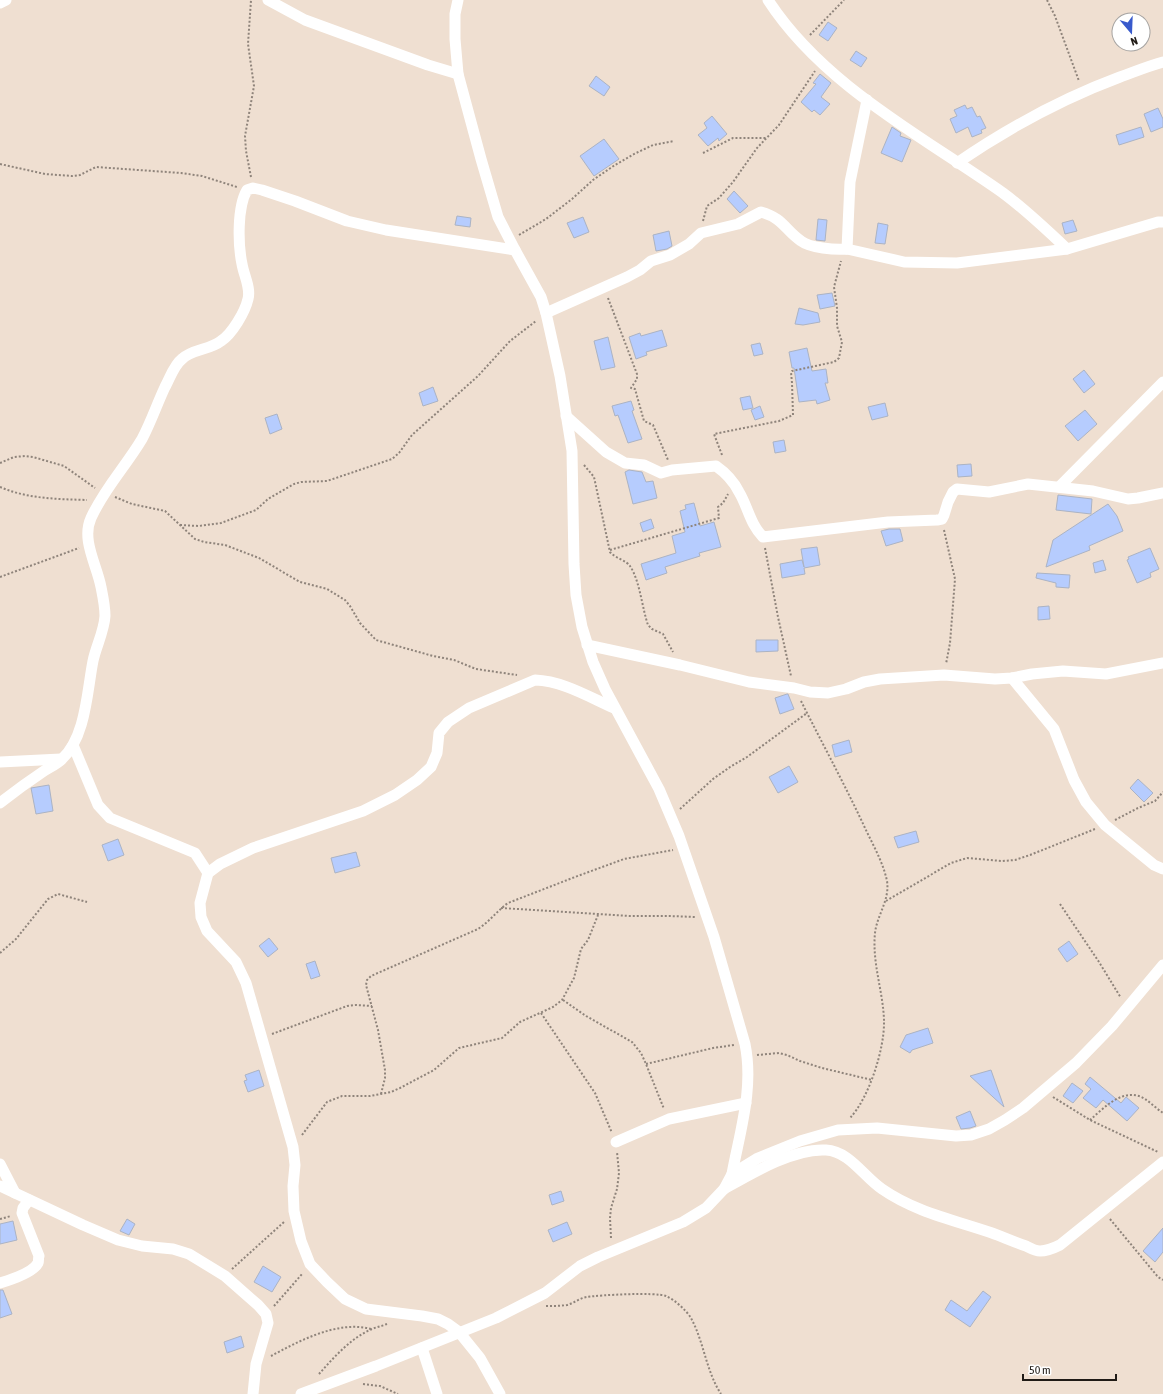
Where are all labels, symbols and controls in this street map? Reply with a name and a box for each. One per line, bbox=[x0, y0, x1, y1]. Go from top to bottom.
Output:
north arrow bbox=[1111, 12, 1151, 52]
text: N bbox=[1129, 35, 1139, 48]
scale bar bbox=[1023, 1356, 1116, 1382]
text: 50 m bbox=[1029, 1363, 1051, 1377]

